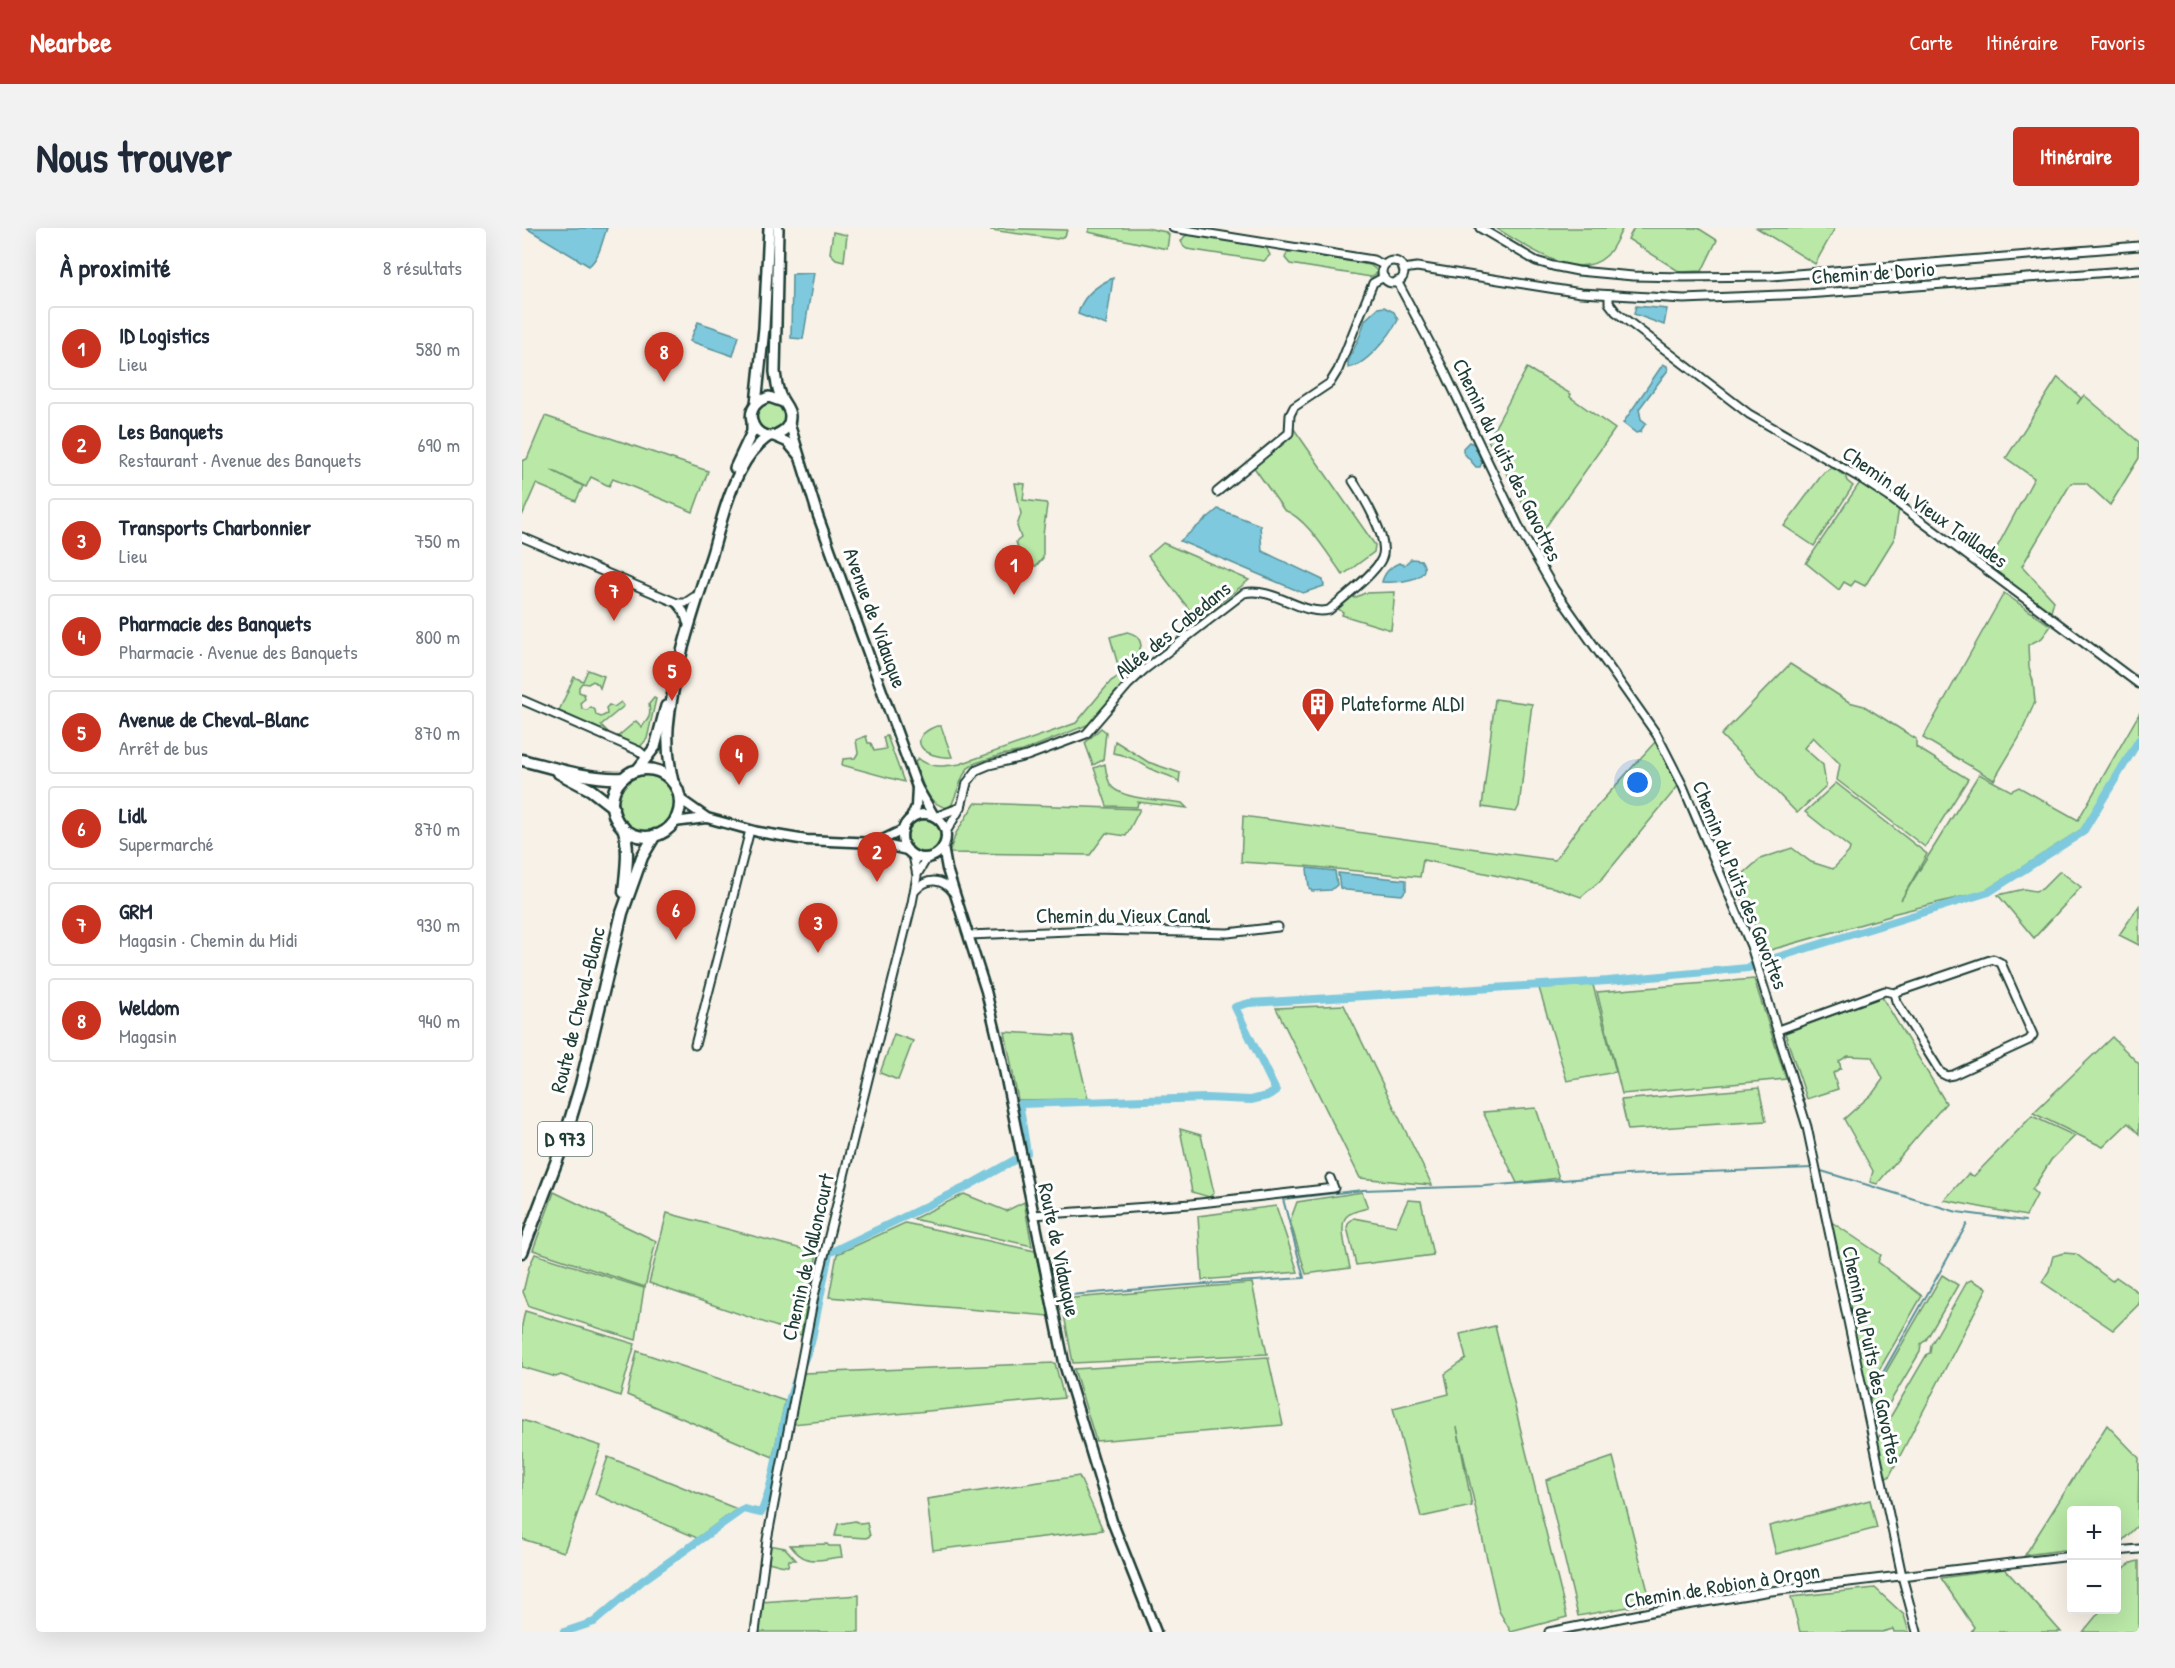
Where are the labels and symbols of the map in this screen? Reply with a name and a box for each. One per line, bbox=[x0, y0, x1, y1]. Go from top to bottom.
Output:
street label: Chemin de Dorio bbox=[1811, 254, 1935, 291]
pin: 8 bbox=[644, 332, 684, 382]
street label: Chemin du Puits des Gavottes bbox=[1446, 354, 1569, 566]
street label: Chemin du Vieux Taillades bbox=[1837, 439, 2014, 575]
street label: Avenue de Vidauque bbox=[837, 544, 914, 692]
pin: 1 bbox=[994, 546, 1034, 595]
pin: 7 bbox=[594, 572, 634, 621]
street label: Allée des Cabedans bbox=[1109, 574, 1237, 685]
pin: 5 bbox=[652, 652, 692, 701]
building icon: Plateforme ALDI bbox=[1300, 686, 1336, 733]
place label: Plateforme ALDI bbox=[1341, 689, 1465, 718]
pin: 4 bbox=[720, 736, 758, 785]
your location bbox=[1623, 768, 1652, 797]
street label: Chemin du Puits des Gavottes bbox=[1685, 776, 1796, 993]
pin: 2 bbox=[858, 832, 896, 882]
pin: 6 bbox=[656, 890, 696, 940]
street label: Chemin du Vieux Canal bbox=[1036, 901, 1210, 930]
pin: 3 bbox=[798, 904, 838, 953]
street label: Route de Cheval-Blanc bbox=[543, 923, 612, 1096]
road number: D 973 bbox=[538, 1122, 592, 1156]
street label: Chemin de Valloncourt bbox=[774, 1170, 841, 1343]
street label: Route de Vidauque bbox=[1031, 1180, 1088, 1319]
street label: Chemin du Puits des Gavottes bbox=[1835, 1243, 1910, 1467]
street label: Chemin de Robion à Orgon bbox=[1622, 1556, 1822, 1615]

